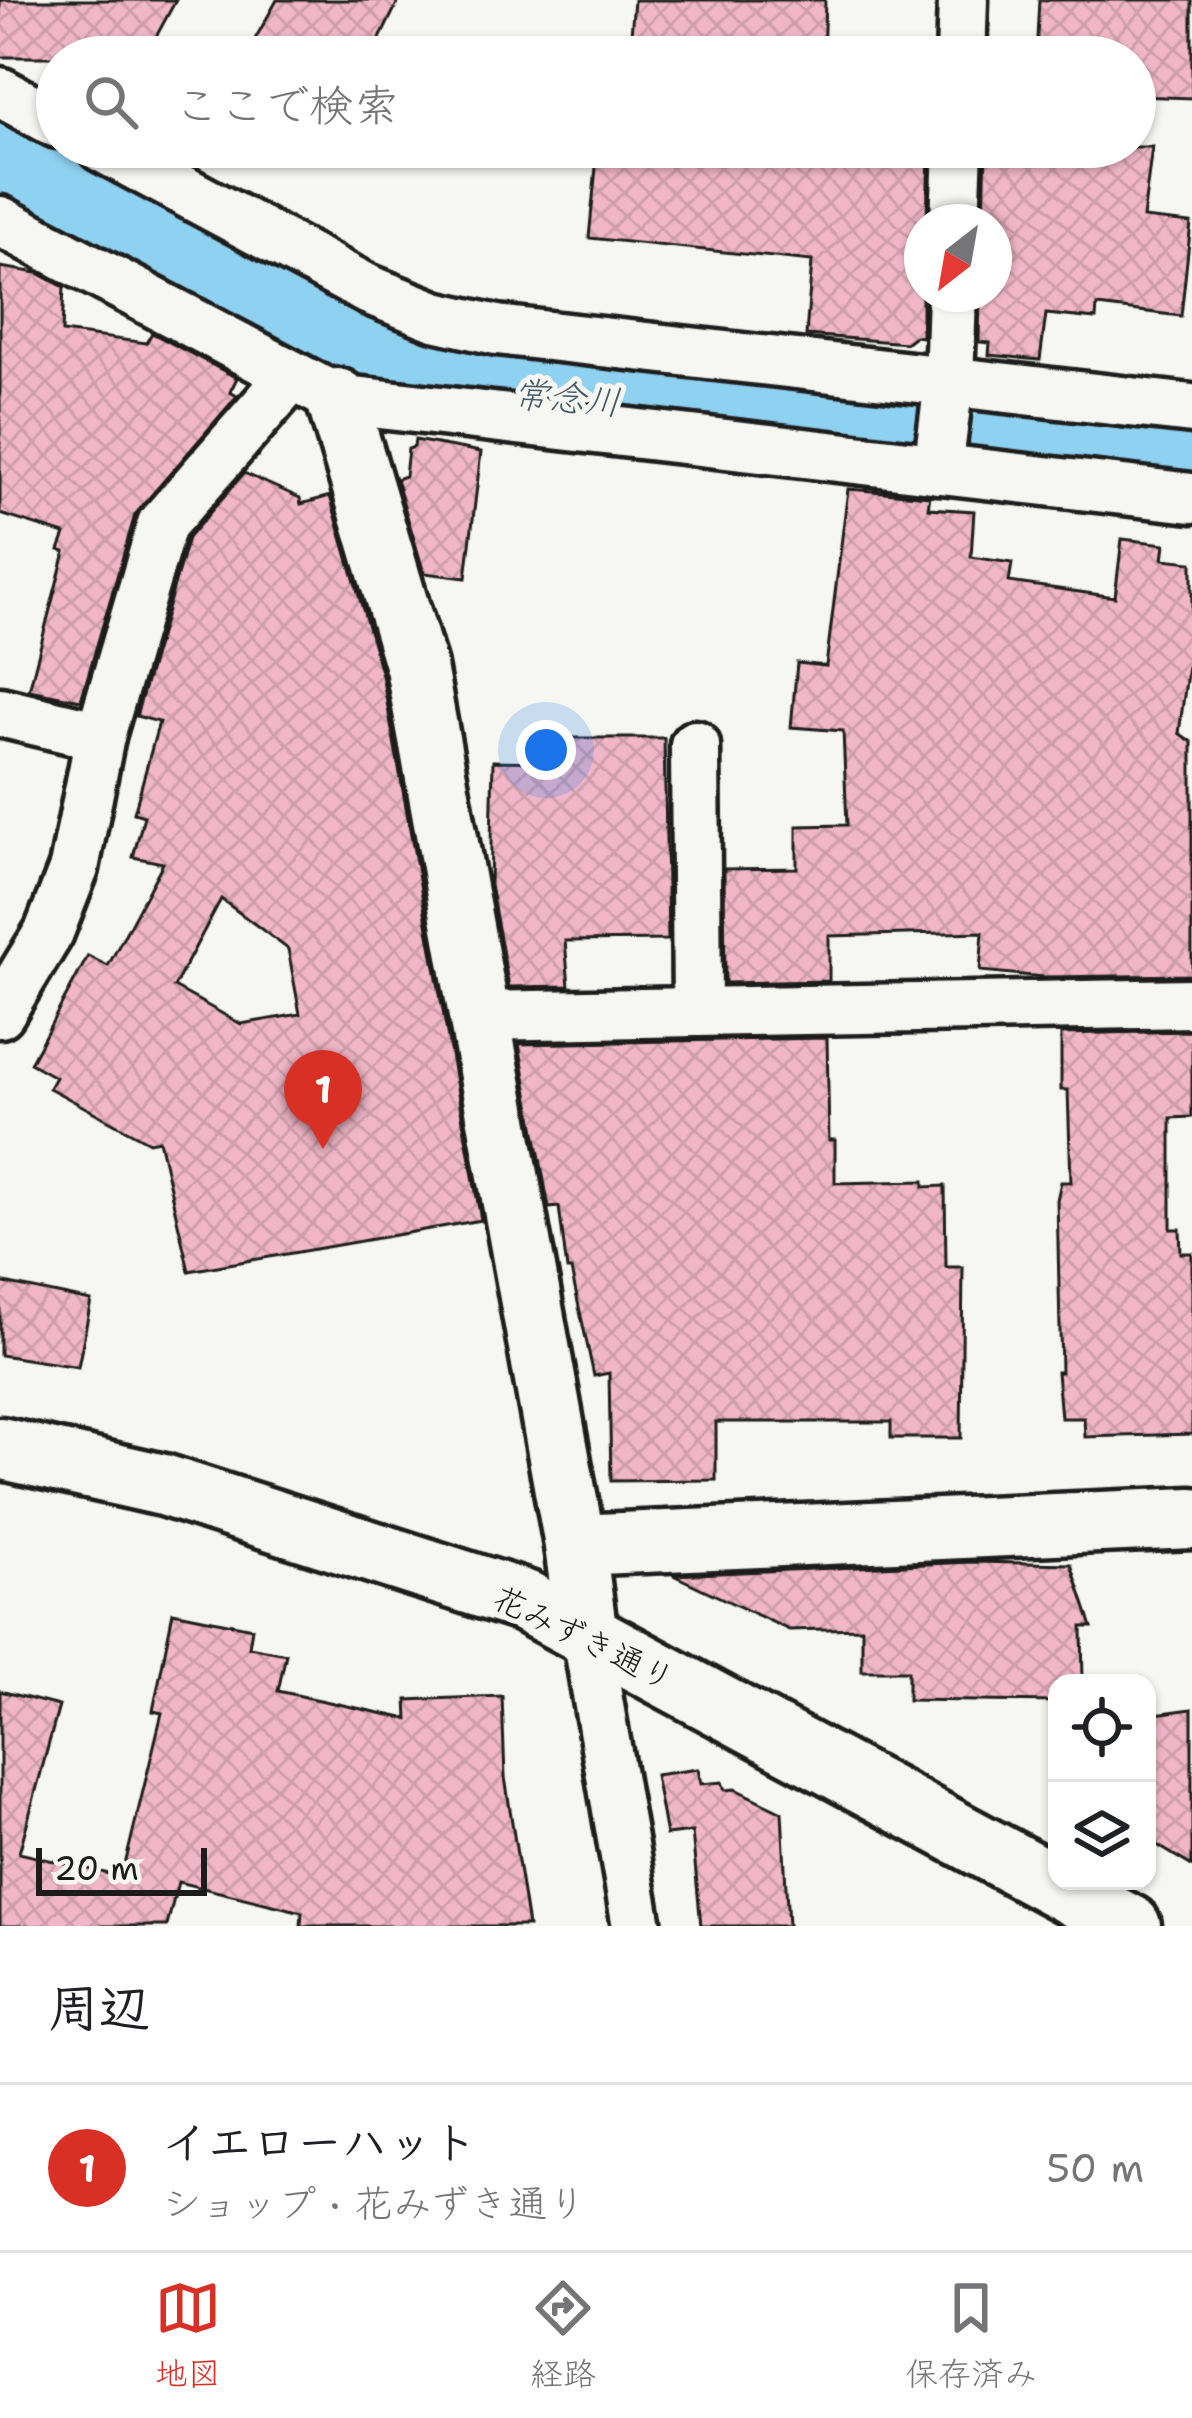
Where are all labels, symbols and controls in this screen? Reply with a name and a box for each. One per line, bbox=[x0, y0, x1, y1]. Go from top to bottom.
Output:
search box bbox=[36, 36, 1156, 168]
icon: search bbox=[78, 69, 144, 135]
text: ここで検索 bbox=[174, 75, 399, 135]
north arrow bbox=[904, 204, 1012, 312]
water label: 常念川 bbox=[511, 369, 623, 427]
your location bbox=[516, 720, 576, 780]
pin: 1 bbox=[284, 1050, 362, 1149]
street label: 花みずき通り bbox=[486, 1575, 682, 1701]
map controls bbox=[1048, 1674, 1156, 1890]
button: locate bbox=[1048, 1674, 1156, 1782]
button: layers bbox=[1048, 1782, 1156, 1890]
scale bar bbox=[36, 1842, 207, 1895]
text: 20 m bbox=[54, 1846, 139, 1891]
text: 周辺 bbox=[48, 1974, 150, 2042]
text: イエローハット bbox=[162, 2112, 477, 2172]
text: 1 bbox=[78, 2142, 96, 2194]
text: 50 m bbox=[1046, 2142, 1144, 2194]
text: ショップ · 花みずき通り bbox=[162, 2177, 586, 2229]
tab: 地図 bbox=[155, 2275, 221, 2396]
tab: 経路 bbox=[530, 2275, 596, 2396]
tab: 保存済み bbox=[905, 2275, 1037, 2396]

